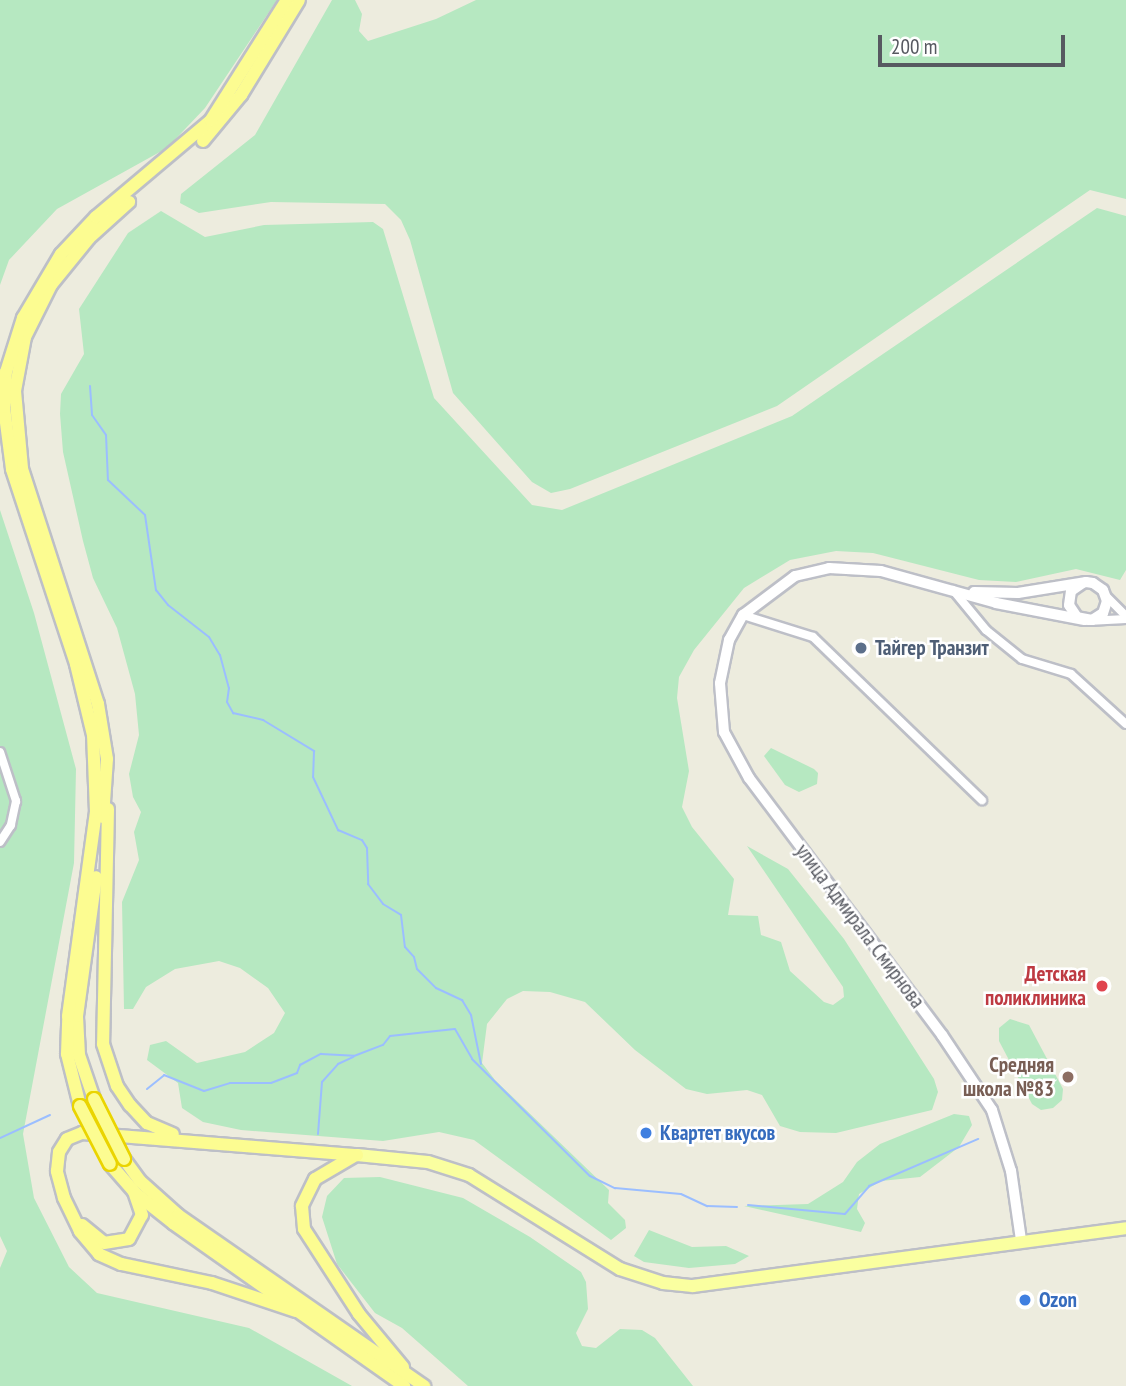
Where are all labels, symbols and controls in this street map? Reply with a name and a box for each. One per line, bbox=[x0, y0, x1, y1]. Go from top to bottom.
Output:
scale bar bbox=[881, 21, 1068, 65]
text: 200 m bbox=[891, 33, 937, 60]
place label: Тайгер Транзит bbox=[875, 635, 989, 661]
marker: Тайгер Транзит bbox=[853, 640, 869, 656]
street label: улица Адмирала Смирнова bbox=[790, 839, 930, 1013]
place label: Детская поликлиника bbox=[985, 961, 1086, 1011]
marker: Детская поликлиника bbox=[1092, 976, 1112, 996]
place label: Средняя школа №83 bbox=[963, 1052, 1054, 1102]
marker: Средняя школа №83 bbox=[1060, 1069, 1076, 1085]
place label: Квартет вкусов bbox=[660, 1120, 776, 1146]
marker: Квартет вкусов bbox=[638, 1125, 654, 1141]
place label: Ozon bbox=[1039, 1287, 1077, 1313]
marker: Ozon bbox=[1017, 1292, 1033, 1308]

